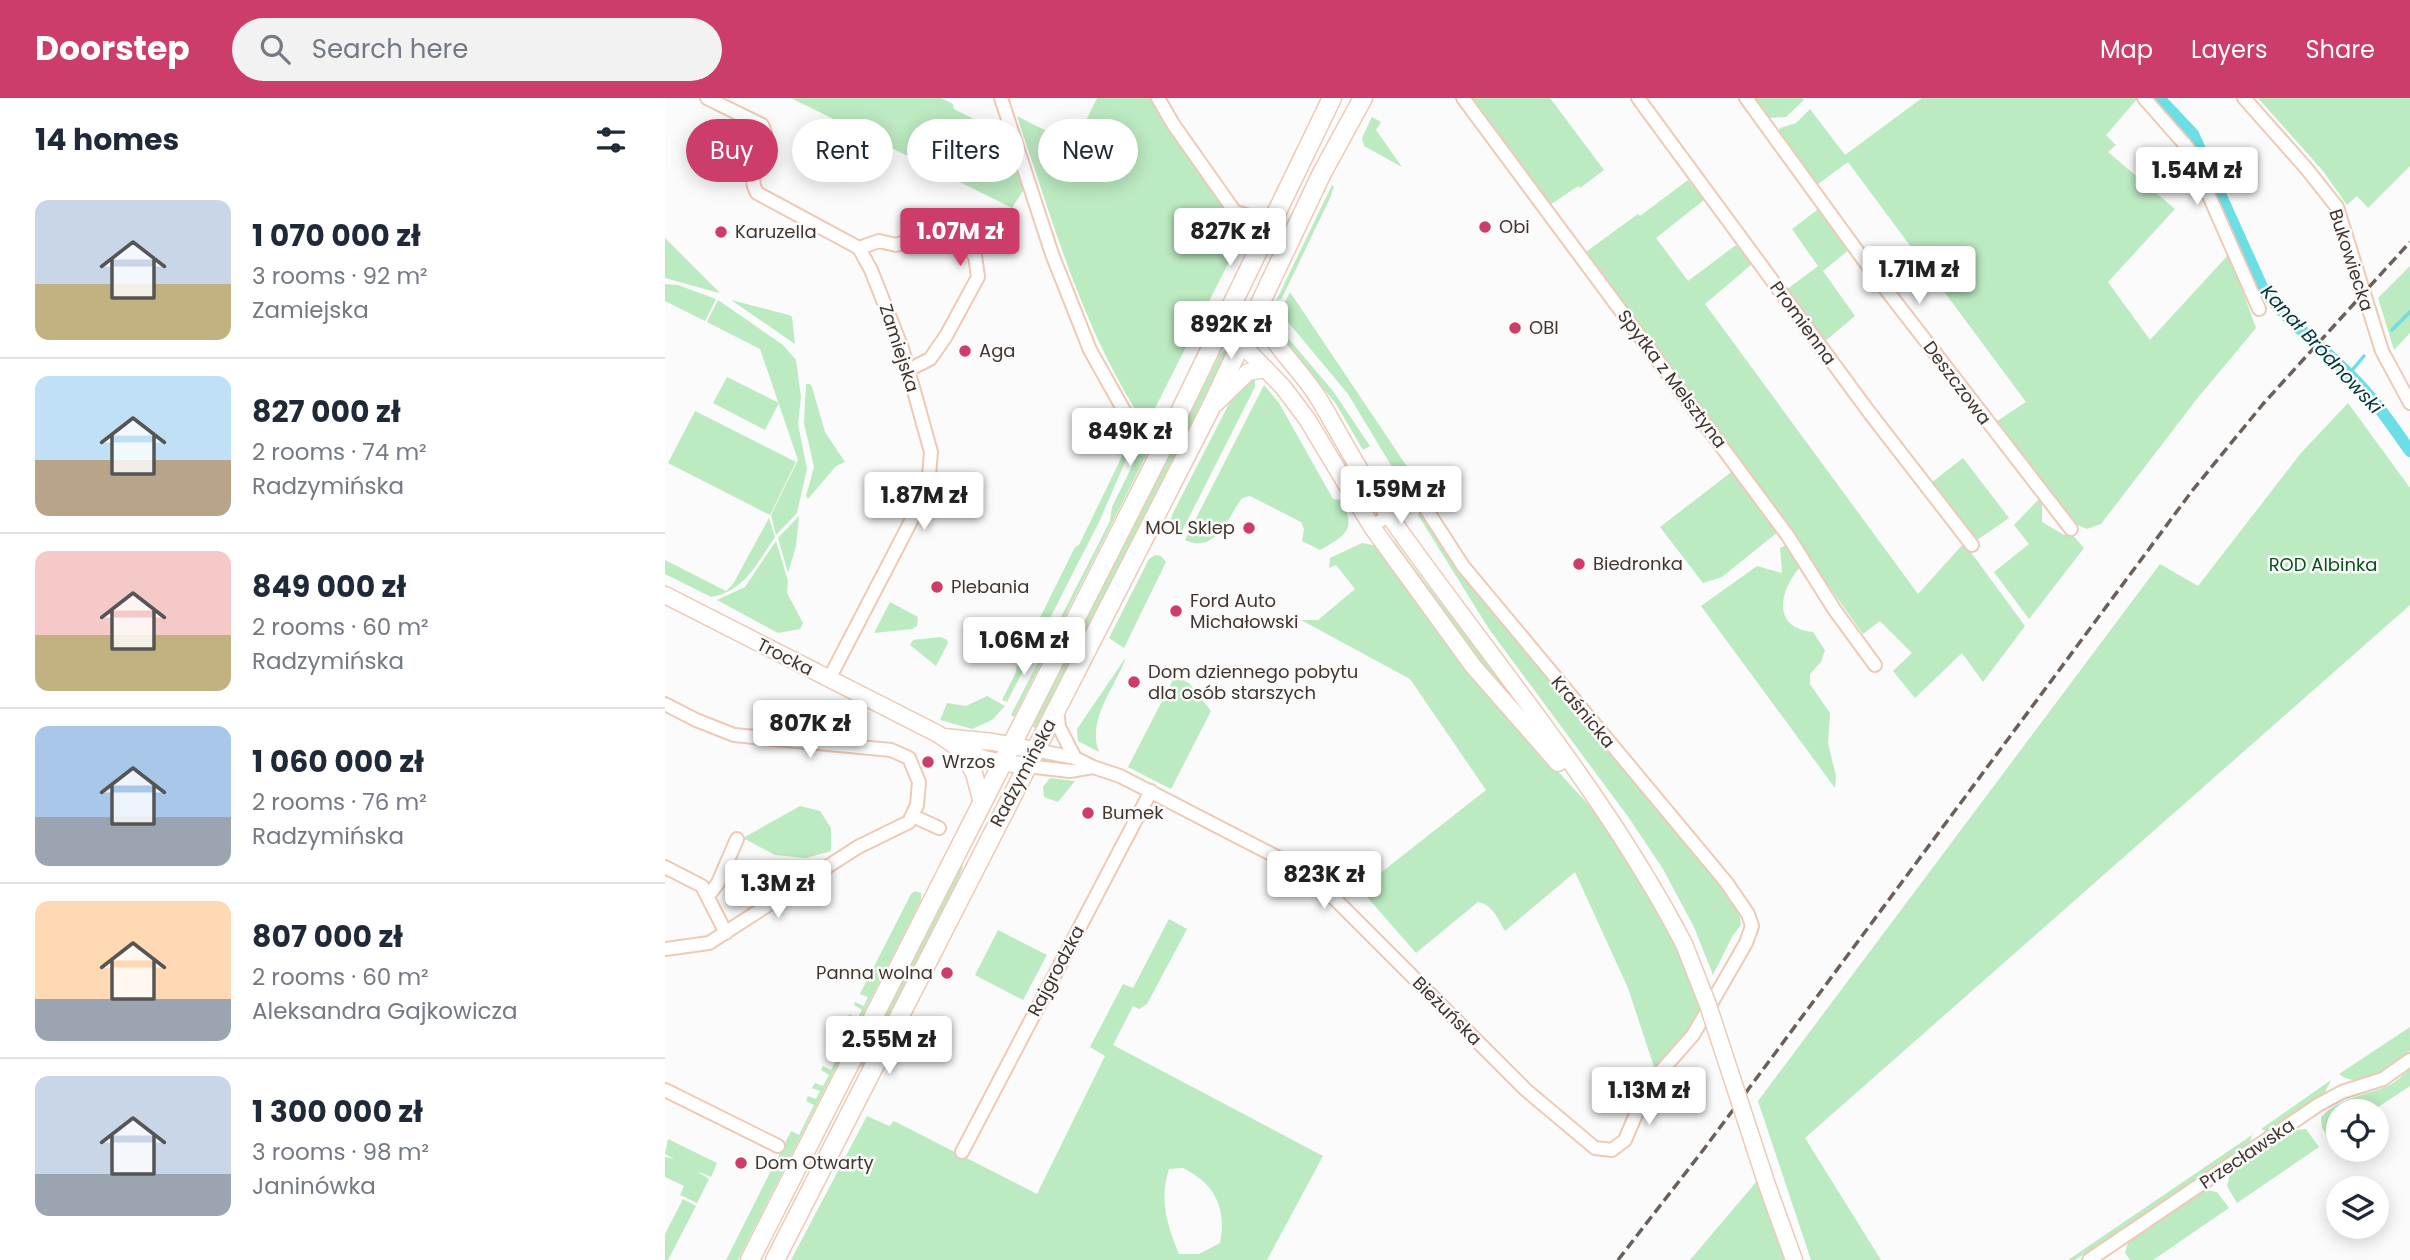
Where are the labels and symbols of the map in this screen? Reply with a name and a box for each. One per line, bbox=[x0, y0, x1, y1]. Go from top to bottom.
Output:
pin: 1.54M zł bbox=[2125, 148, 2269, 207]
street label: Bukowiecka bbox=[2323, 206, 2380, 314]
pin: 1.07M zł bbox=[888, 208, 1032, 268]
pin: 827K zł bbox=[1165, 208, 1295, 268]
place label: Obi bbox=[1499, 214, 1530, 239]
place label: Karuzella bbox=[735, 219, 817, 244]
marker: Obi bbox=[1477, 219, 1493, 235]
marker: Karuzella bbox=[713, 224, 729, 240]
pin: 1.71M zł bbox=[1847, 246, 1991, 306]
street label: Promienna bbox=[1764, 276, 1842, 370]
water label: Kanał Bródnowski bbox=[2255, 279, 2389, 420]
street label: Zamiejska bbox=[873, 301, 925, 395]
pin: 892K zł bbox=[1166, 302, 1296, 361]
street label: Spytka z Melsztyna bbox=[1612, 304, 1733, 453]
place label: OBI bbox=[1529, 315, 1559, 340]
marker: OBI bbox=[1507, 320, 1523, 336]
street label: Deszczowa bbox=[1918, 336, 1997, 430]
place label: Aga bbox=[979, 338, 1015, 363]
marker: Aga bbox=[957, 343, 973, 359]
pin: 849K zł bbox=[1065, 408, 1195, 468]
pin: 1.59M zł bbox=[1329, 466, 1473, 526]
pin: 1.87M zł bbox=[852, 472, 996, 532]
place label: MOL Sklep bbox=[1145, 515, 1235, 540]
marker: MOL Sklep bbox=[1241, 520, 1257, 536]
place label: Biedronka bbox=[1593, 551, 1683, 576]
park label: ROD Albinka bbox=[2269, 552, 2377, 577]
marker: Biedronka bbox=[1571, 556, 1587, 572]
place label: Plebania bbox=[951, 574, 1029, 599]
marker: Plebania bbox=[929, 579, 945, 595]
place label: Ford Auto Michałowski bbox=[1190, 588, 1298, 634]
marker: Ford Auto Michałowski bbox=[1168, 603, 1184, 619]
pin: 1.06M zł bbox=[952, 618, 1096, 677]
street label: Trocka bbox=[753, 632, 818, 681]
place label: Dom dziennego pobytu dla osób starszych bbox=[1148, 659, 1358, 705]
street label: Kraśnicka bbox=[1546, 670, 1621, 753]
marker: Dom dziennego pobytu dla osób starszych bbox=[1126, 674, 1142, 690]
pin: 807K zł bbox=[745, 700, 875, 760]
street label: Radzymińska bbox=[984, 714, 1062, 831]
place label: Wrzos bbox=[942, 749, 995, 774]
marker: Wrzos bbox=[920, 754, 936, 770]
place label: Bumek bbox=[1102, 800, 1164, 825]
marker: Bumek bbox=[1080, 805, 1096, 821]
pin: 823K zł bbox=[1259, 852, 1389, 911]
pin: 1.3M zł bbox=[713, 860, 843, 920]
street label: Rajgrodzka bbox=[1021, 921, 1090, 1021]
place label: Panna wolna bbox=[816, 960, 933, 985]
marker: Panna wolna bbox=[939, 965, 955, 981]
street label: Bieżuńska bbox=[1407, 970, 1488, 1051]
pin: 2.55M zł bbox=[817, 1016, 961, 1076]
pin: 1.13M zł bbox=[1577, 1068, 1721, 1127]
street label: Przecławska bbox=[2194, 1113, 2299, 1195]
place label: Dom Otwarty bbox=[755, 1150, 874, 1175]
marker: Dom Otwarty bbox=[733, 1155, 749, 1171]

